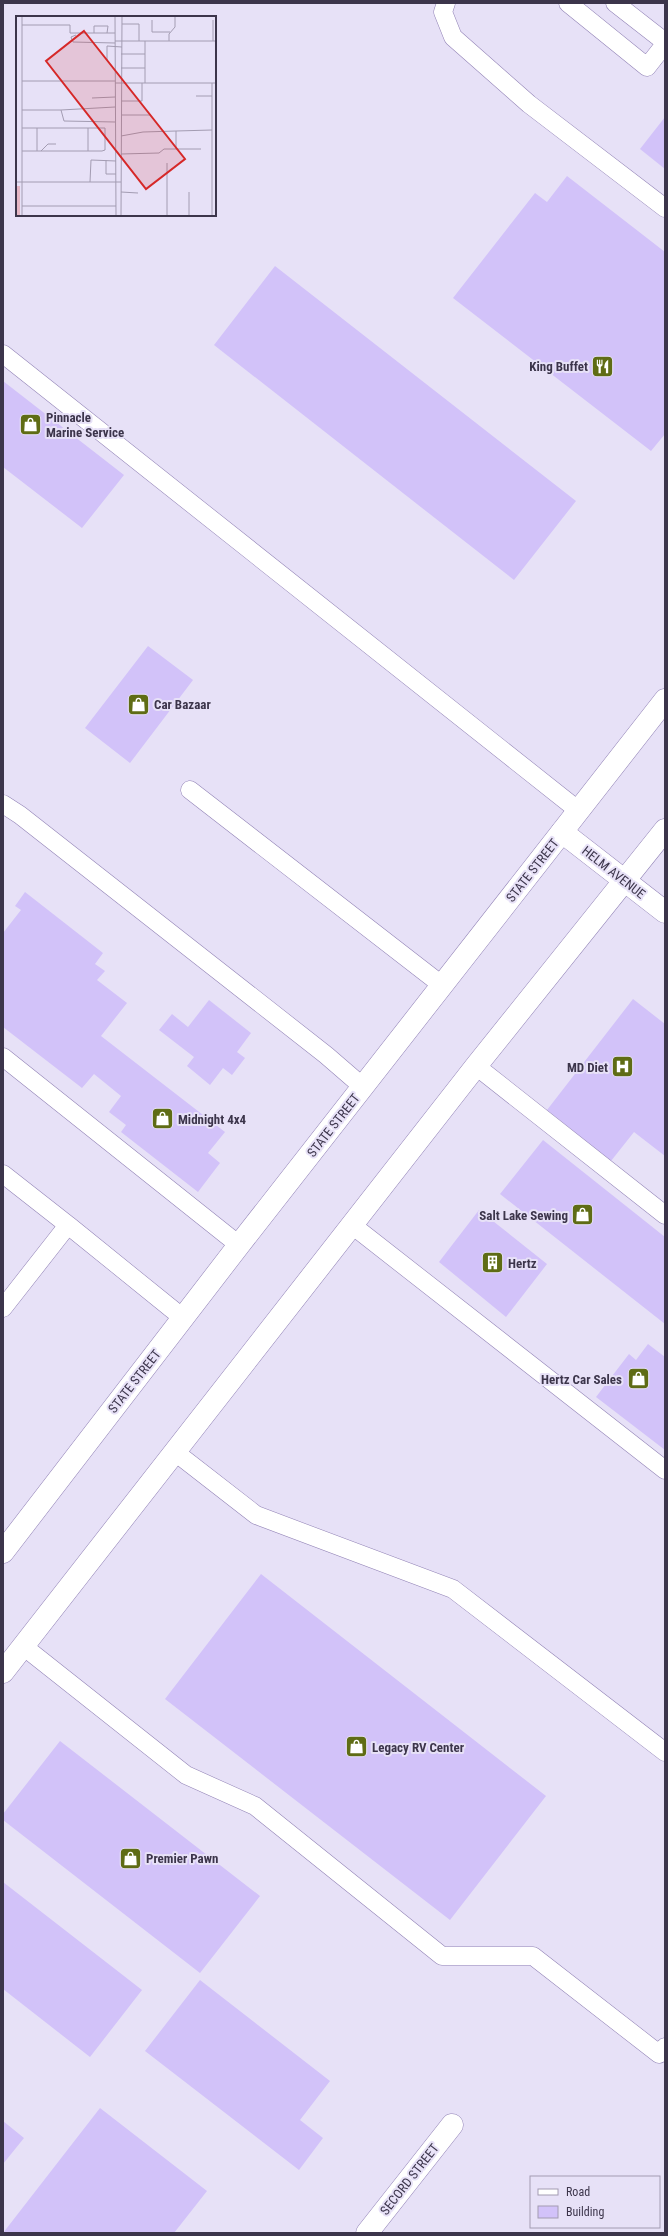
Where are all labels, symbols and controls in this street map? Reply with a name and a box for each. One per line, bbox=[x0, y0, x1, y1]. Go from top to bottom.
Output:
inset map bbox=[16, 16, 216, 216]
restaurant icon: King Buffet bbox=[590, 353, 616, 379]
place label: King Buffet bbox=[529, 359, 588, 374]
place label: Pinnacle Marine Service bbox=[46, 410, 124, 440]
shop icon: Pinnacle Marine Service bbox=[17, 411, 43, 437]
shop icon: Car Bazaar bbox=[126, 691, 152, 717]
place label: Car Bazaar bbox=[154, 697, 211, 712]
street label: STATE STREET bbox=[503, 836, 562, 905]
street label: HELM AVENUE bbox=[579, 843, 648, 902]
hospital icon: MD Diet bbox=[610, 1054, 636, 1080]
place label: MD Diet bbox=[567, 1060, 608, 1075]
street label: STATE STREET bbox=[304, 1091, 363, 1160]
shop icon: Midnight 4x4 bbox=[150, 1106, 176, 1132]
place label: Midnight 4x4 bbox=[178, 1112, 247, 1127]
shop icon: Salt Lake Sewing bbox=[570, 1202, 596, 1228]
place label: Salt Lake Sewing bbox=[479, 1208, 568, 1223]
building icon: Hertz bbox=[480, 1250, 506, 1276]
place label: Hertz bbox=[508, 1256, 537, 1271]
street label: STATE STREET bbox=[105, 1347, 164, 1416]
shop icon: Hertz Car Sales bbox=[625, 1366, 651, 1392]
place label: Hertz Car Sales bbox=[541, 1372, 622, 1387]
shop icon: Legacy RV Center bbox=[343, 1734, 369, 1760]
place label: Legacy RV Center bbox=[372, 1740, 465, 1755]
shop icon: Premier Pawn bbox=[118, 1845, 144, 1871]
place label: Premier Pawn bbox=[146, 1851, 218, 1866]
street label: SECORD STREET bbox=[377, 2141, 442, 2218]
legend bbox=[530, 2176, 660, 2228]
text: Road bbox=[566, 2185, 590, 2199]
text: Building bbox=[566, 2205, 604, 2219]

